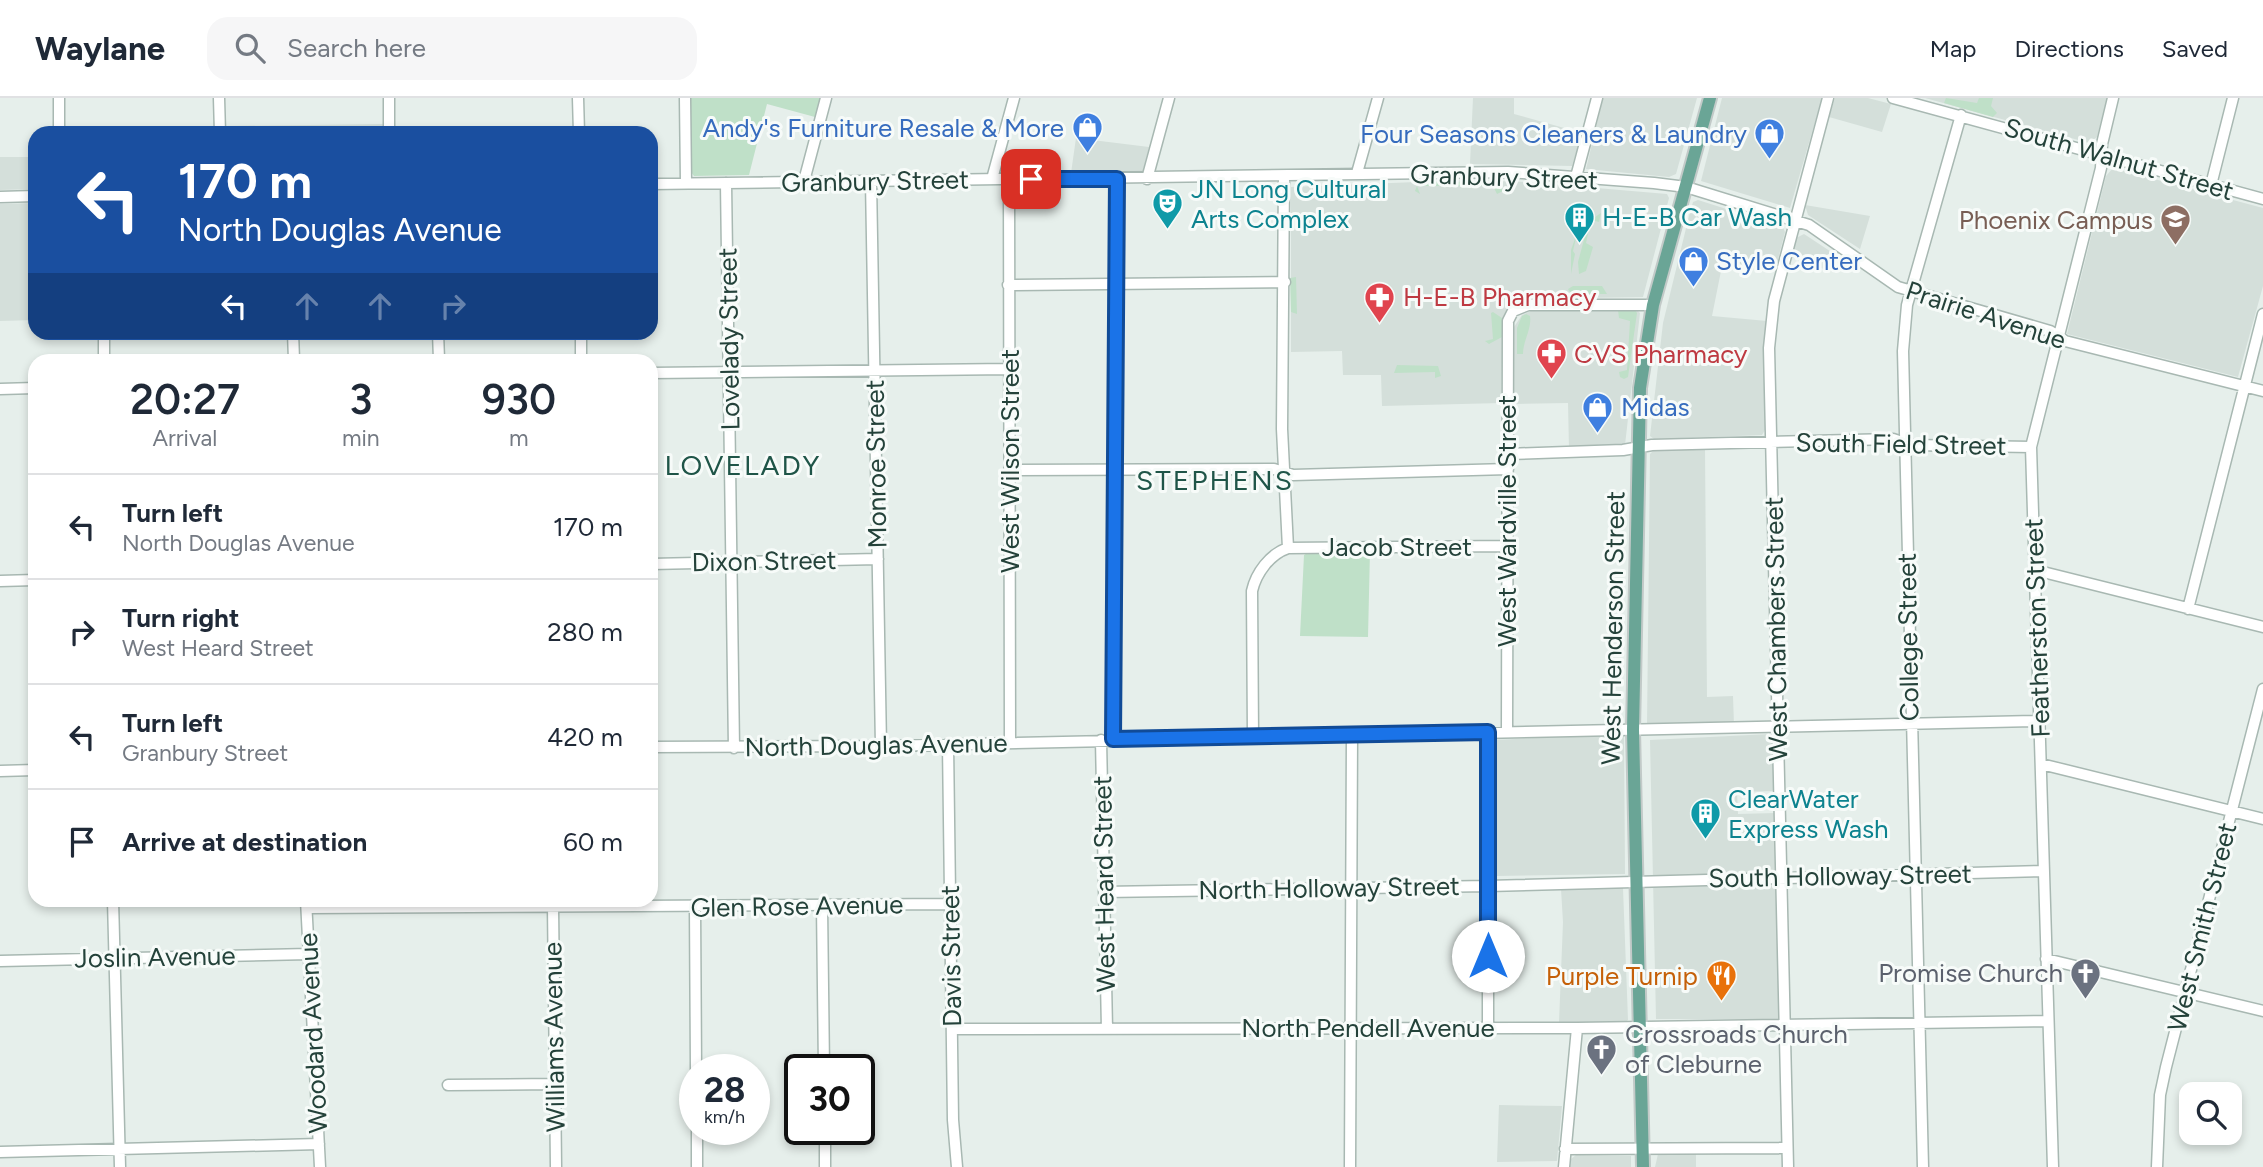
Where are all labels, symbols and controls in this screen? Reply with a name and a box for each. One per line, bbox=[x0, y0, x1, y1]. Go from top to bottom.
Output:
search box bbox=[207, 17, 697, 80]
text: Waylane bbox=[35, 29, 165, 68]
icon: search bbox=[231, 29, 269, 67]
text: Search here bbox=[287, 32, 426, 64]
text: Map bbox=[1930, 34, 1976, 63]
text: Directions bbox=[2014, 34, 2124, 63]
text: Saved bbox=[2162, 34, 2228, 63]
shop icon: Andy's Furniture Resale & More bbox=[1070, 111, 1104, 155]
street label: South Walnut Street bbox=[2001, 111, 2238, 207]
place label: Andy's Furniture Resale & More bbox=[702, 112, 1064, 144]
shop icon: Four Seasons Cleaners & Laundry bbox=[1753, 117, 1787, 161]
place label: Four Seasons Cleaners & Laundry bbox=[1360, 118, 1747, 150]
pin bbox=[1001, 149, 1061, 209]
text: 170 m bbox=[178, 151, 312, 210]
icon: left bbox=[63, 154, 154, 245]
street label: Granbury Street bbox=[1410, 158, 1599, 196]
icon: arrive bbox=[1012, 160, 1050, 198]
street label: Granbury Street bbox=[781, 163, 969, 199]
place label: JN Long Cultural Arts Complex bbox=[1191, 173, 1387, 235]
theatre icon: JN Long Cultural Arts Complex bbox=[1151, 187, 1185, 231]
building icon: H-E-B Car Wash bbox=[1562, 200, 1596, 244]
place label: H-E-B Car Wash bbox=[1602, 201, 1792, 233]
school or university icon: Phoenix Campus bbox=[2159, 203, 2193, 247]
place label: Phoenix Campus bbox=[1959, 204, 2153, 236]
text: North Douglas Avenue bbox=[178, 211, 502, 249]
shop icon: Style Center bbox=[1676, 244, 1710, 288]
place label: Style Center bbox=[1716, 245, 1862, 277]
street label: Lovelady Street bbox=[711, 247, 747, 431]
street label: Prairie Avenue bbox=[1902, 274, 2070, 356]
pharmacy icon: H-E-B Pharmacy bbox=[1363, 280, 1397, 324]
place label: H-E-B Pharmacy bbox=[1403, 281, 1597, 313]
icon: left bbox=[215, 287, 253, 325]
icon: ahead bbox=[288, 287, 326, 325]
icon: ahead bbox=[361, 287, 399, 325]
icon: right bbox=[434, 287, 472, 325]
pharmacy icon: CVS Pharmacy bbox=[1534, 337, 1568, 381]
place label: CVS Pharmacy bbox=[1574, 338, 1748, 370]
street label: West Wilson Street bbox=[994, 349, 1026, 573]
text: 20:27 bbox=[130, 374, 240, 425]
text: 3 bbox=[349, 374, 372, 425]
text: 930 bbox=[482, 374, 556, 425]
street label: Monroe Street bbox=[859, 379, 893, 549]
shop icon: Midas bbox=[1581, 390, 1615, 434]
place label: Midas bbox=[1621, 391, 1690, 423]
street label: West Wardville Street bbox=[1491, 395, 1523, 647]
text: Arrival bbox=[152, 424, 217, 452]
text: min bbox=[342, 424, 380, 452]
text: m bbox=[509, 424, 529, 452]
street label: South Field Street bbox=[1795, 426, 2007, 462]
district label: LOVELADY bbox=[665, 448, 821, 482]
district label: STEPHENS bbox=[1136, 463, 1294, 497]
street label: West Henderson Street bbox=[1595, 491, 1631, 765]
street label: West Chambers Street bbox=[1758, 496, 1794, 762]
text: Turn left bbox=[122, 497, 223, 529]
icon: left bbox=[63, 508, 101, 546]
text: 170 m bbox=[553, 511, 623, 543]
street label: Featherston Street bbox=[2017, 518, 2057, 738]
text: North Douglas Avenue bbox=[122, 529, 355, 557]
street label: Jacob Street bbox=[1322, 531, 1472, 563]
street label: Dixon Street bbox=[691, 544, 837, 578]
street label: College Street bbox=[1891, 552, 1925, 721]
text: Turn right bbox=[122, 602, 239, 634]
icon: right bbox=[63, 613, 101, 651]
text: 280 m bbox=[547, 616, 623, 648]
text: West Heard Street bbox=[122, 634, 314, 662]
text: Turn left bbox=[122, 707, 223, 739]
icon: left bbox=[63, 718, 101, 756]
text: 420 m bbox=[547, 721, 623, 753]
street label: North Douglas Avenue bbox=[744, 727, 1008, 763]
text: Granbury Street bbox=[122, 739, 288, 767]
street label: West Heard Street bbox=[1086, 775, 1122, 993]
place label: ClearWater Express Wash bbox=[1728, 783, 1889, 845]
building icon: ClearWater Express Wash bbox=[1688, 797, 1722, 841]
street label: West Smith Street bbox=[2161, 819, 2243, 1035]
icon: arrive bbox=[63, 823, 101, 861]
text: Arrive at destination bbox=[122, 826, 367, 858]
text: 60 m bbox=[563, 826, 623, 858]
street label: South Holloway Street bbox=[1708, 858, 1972, 894]
street label: North Holloway Street bbox=[1198, 870, 1460, 906]
street label: Davis Street bbox=[934, 885, 968, 1027]
street label: Glen Rose Avenue bbox=[690, 888, 904, 924]
position arrow bbox=[1451, 919, 1525, 993]
street label: Woodard Avenue bbox=[292, 932, 334, 1134]
street label: Joslin Avenue bbox=[74, 940, 236, 974]
street label: Williams Avenue bbox=[536, 942, 572, 1132]
church icon: Promise Church bbox=[2069, 956, 2103, 1000]
place label: Promise Church bbox=[1878, 957, 2063, 989]
restaurant icon: Purple Turnip bbox=[1704, 959, 1738, 1003]
place label: Purple Turnip bbox=[1546, 960, 1698, 992]
street label: North Pendell Avenue bbox=[1241, 1012, 1495, 1044]
place label: Crossroads Church of Cleburne bbox=[1625, 1018, 1848, 1080]
church icon: Crossroads Church of Cleburne bbox=[1585, 1032, 1619, 1076]
speed limit sign: 30 bbox=[784, 1054, 875, 1145]
text: 28 bbox=[704, 1069, 745, 1111]
map controls bbox=[2179, 1082, 2242, 1145]
button: search bbox=[2179, 1082, 2242, 1145]
text: km/h bbox=[704, 1106, 745, 1128]

